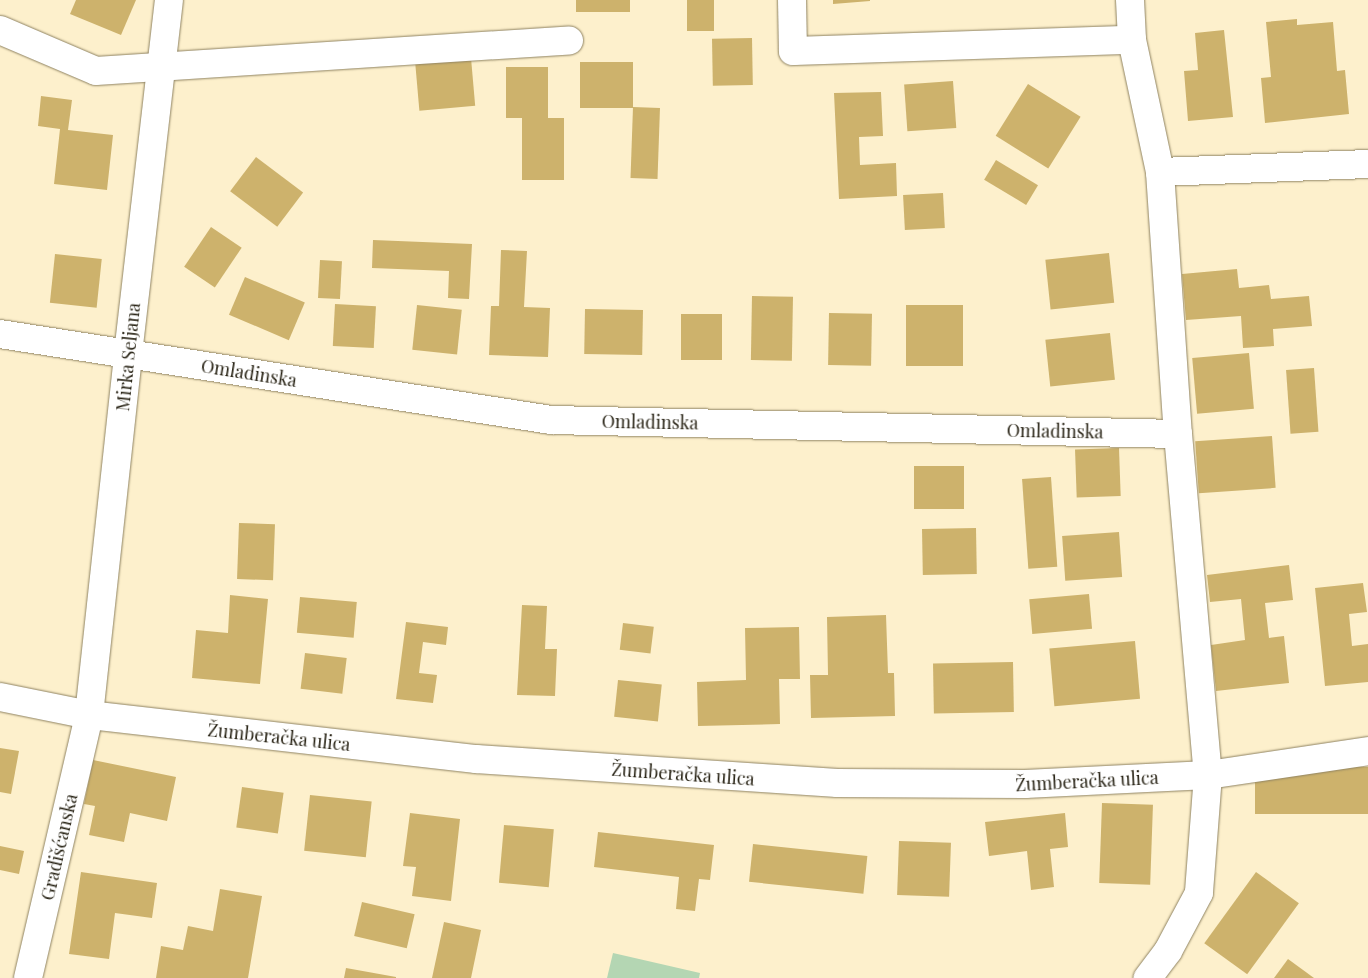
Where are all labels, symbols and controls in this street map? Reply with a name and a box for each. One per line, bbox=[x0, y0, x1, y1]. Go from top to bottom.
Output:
street label: Mirka Seljana bbox=[112, 302, 144, 412]
street label: Omladinska bbox=[200, 355, 298, 391]
street label: Omladinska bbox=[601, 410, 699, 434]
street label: Omladinska bbox=[1006, 419, 1104, 443]
street label: Žumberačka ulica bbox=[206, 719, 352, 755]
street label: Žumberačka ulica bbox=[611, 758, 755, 790]
street label: Žumberačka ulica bbox=[1015, 766, 1159, 796]
street label: Gradišćanska bbox=[36, 792, 82, 902]

